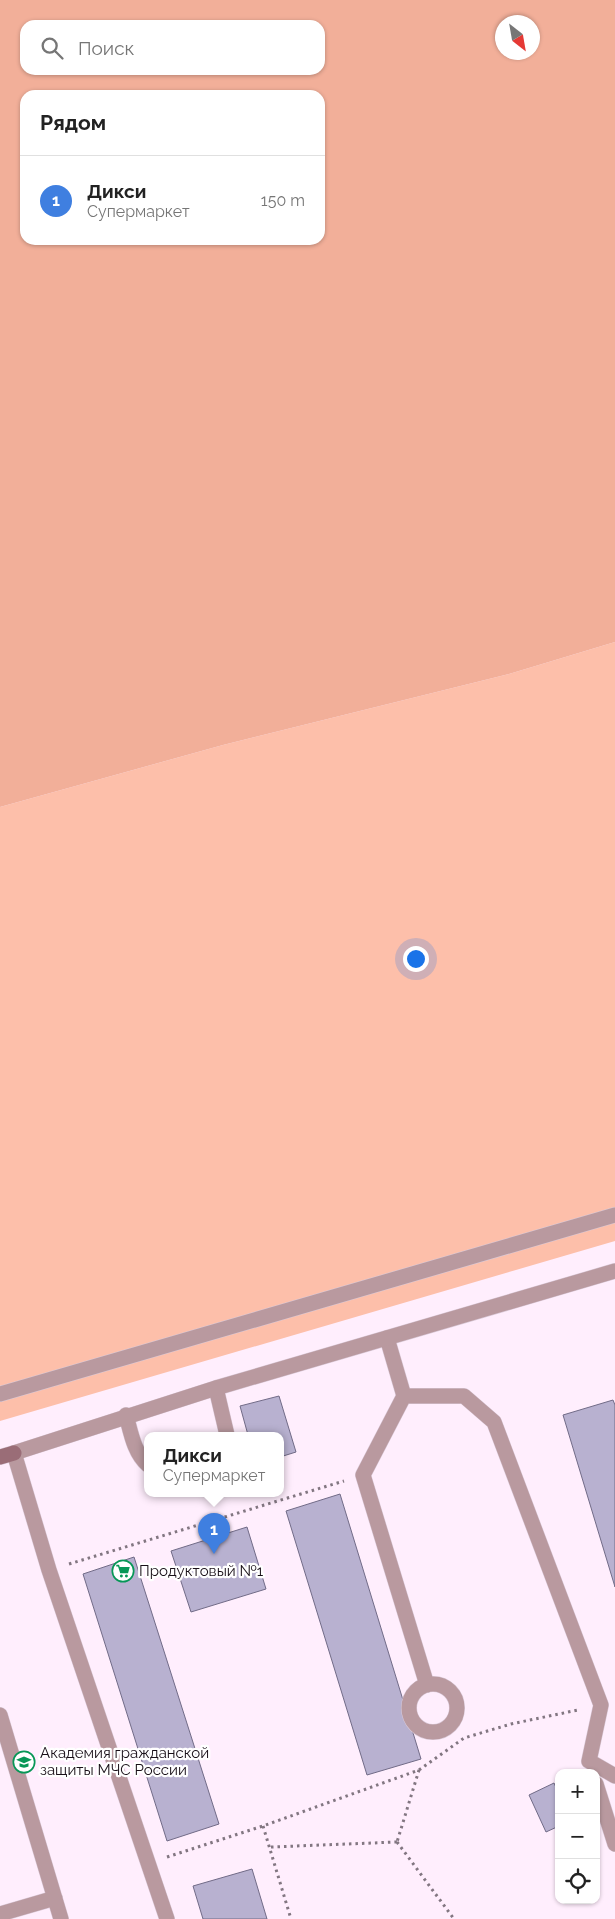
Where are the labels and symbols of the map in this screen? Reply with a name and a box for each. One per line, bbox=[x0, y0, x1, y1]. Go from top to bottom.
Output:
north arrow bbox=[495, 15, 540, 60]
your location bbox=[403, 946, 429, 972]
pin: 1 bbox=[198, 1513, 230, 1554]
supermarket icon: Продуктовый №1 bbox=[111, 1559, 135, 1583]
place label: Продуктовый №1 bbox=[139, 1562, 264, 1580]
place label: Академия гражданской защиты МЧС России bbox=[40, 1744, 209, 1779]
school or university icon: Академия гражданской защиты МЧС России bbox=[12, 1750, 36, 1774]

